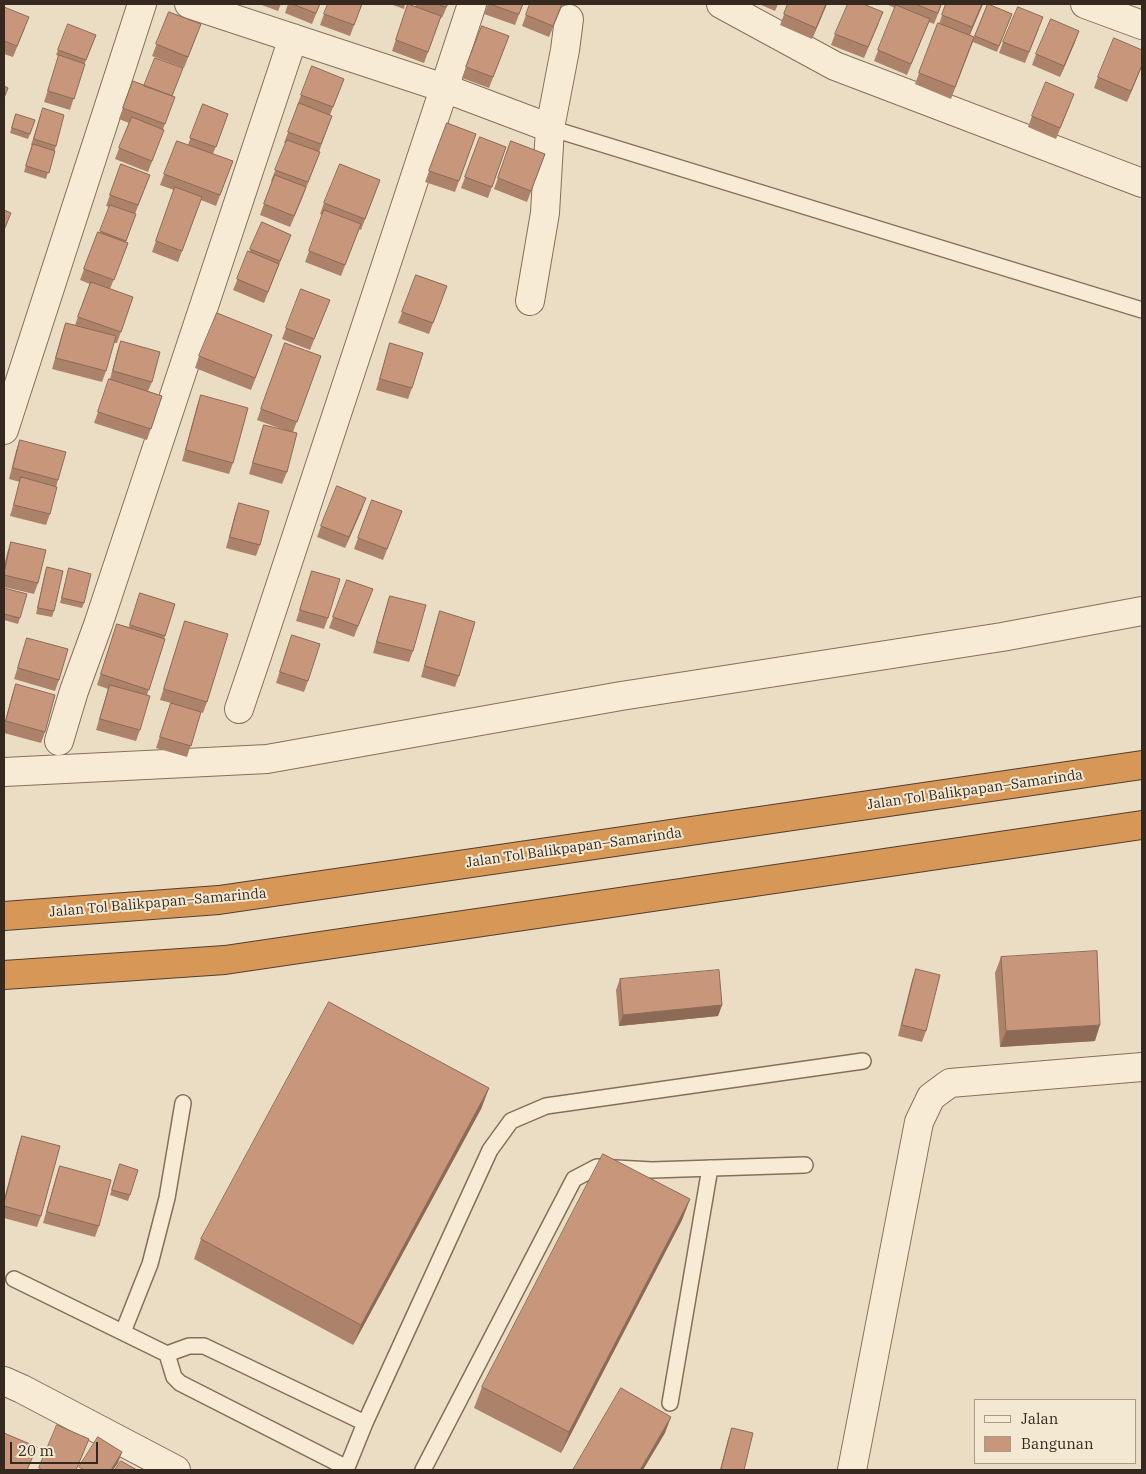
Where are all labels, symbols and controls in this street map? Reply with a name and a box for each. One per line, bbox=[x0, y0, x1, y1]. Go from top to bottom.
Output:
street label: Jalan Tol Balikpapan–Samarinda bbox=[866, 767, 1084, 813]
street label: Jalan Tol Balikpapan–Samarinda bbox=[465, 825, 683, 871]
street label: Jalan Tol Balikpapan–Samarinda bbox=[49, 885, 267, 921]
legend bbox=[974, 1399, 1136, 1464]
text: Jalan bbox=[1021, 1409, 1058, 1428]
scale bar bbox=[12, 1432, 100, 1464]
text: Bangunan bbox=[1021, 1434, 1094, 1453]
text: 20 m bbox=[18, 1441, 54, 1460]

